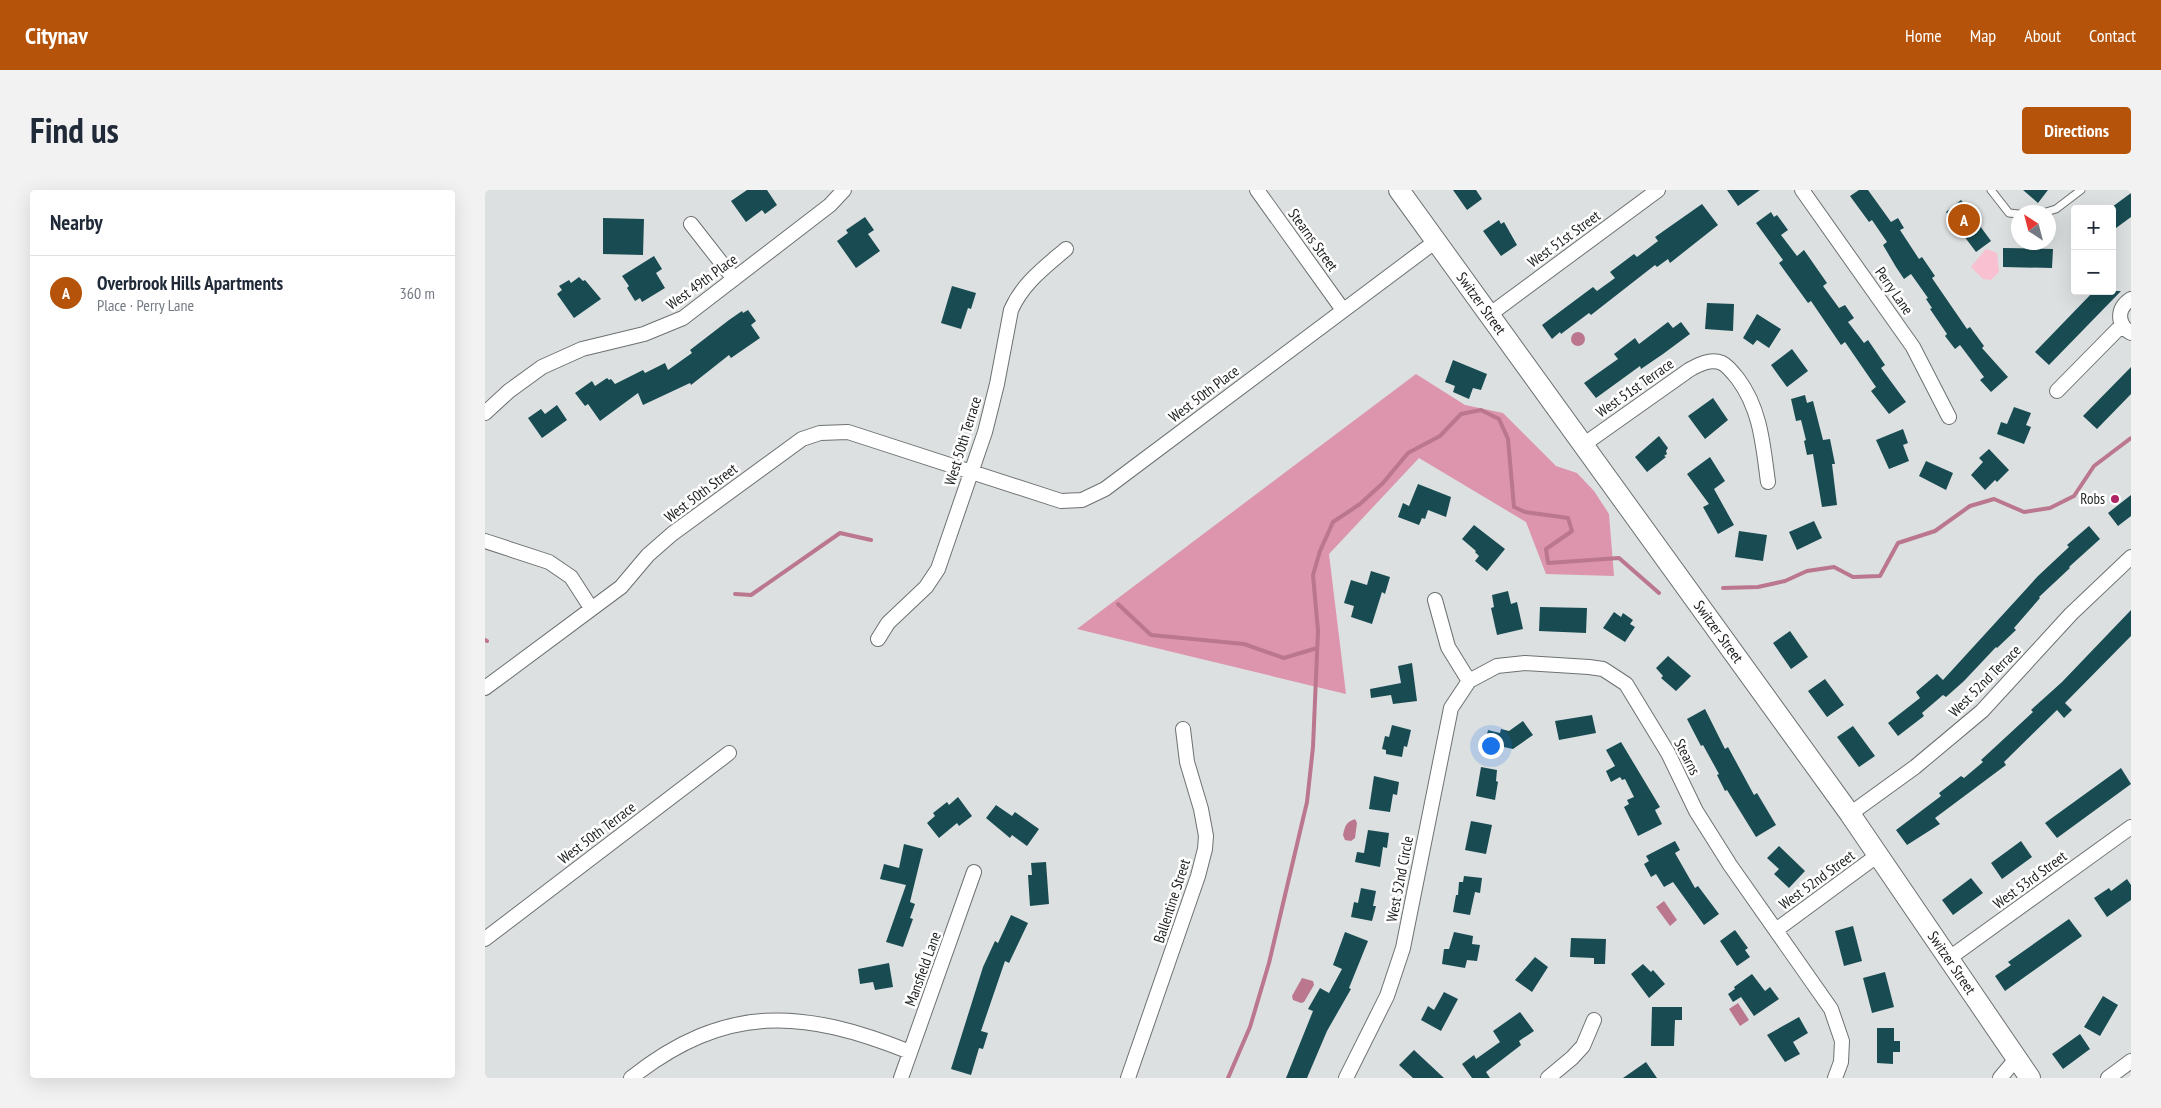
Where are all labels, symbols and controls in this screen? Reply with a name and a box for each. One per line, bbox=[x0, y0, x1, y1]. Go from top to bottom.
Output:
text: Citynav bbox=[25, 20, 88, 51]
text: Home bbox=[1905, 24, 1942, 47]
text: Map bbox=[1970, 24, 1996, 47]
text: About bbox=[2024, 24, 2061, 47]
text: Contact bbox=[2089, 24, 2136, 47]
text: Find us bbox=[30, 107, 119, 153]
button: Directions bbox=[2022, 107, 2131, 154]
pin: A bbox=[1948, 201, 1980, 239]
street label: Stearns Street bbox=[1284, 205, 1342, 275]
north arrow bbox=[2011, 205, 2056, 250]
map controls bbox=[2071, 205, 2116, 295]
button: + bbox=[2071, 205, 2116, 250]
street label: West 51st Street bbox=[1524, 206, 1604, 271]
text: Nearby bbox=[50, 209, 103, 236]
street label: West 49th Place bbox=[663, 249, 741, 314]
button: − bbox=[2071, 250, 2116, 295]
street label: Perry Lane bbox=[1871, 263, 1918, 318]
street label: Switzer Street bbox=[1452, 268, 1510, 338]
text: Overbrook Hills Apartments bbox=[97, 271, 283, 295]
text: A bbox=[62, 283, 70, 303]
text: 360 m bbox=[400, 283, 435, 303]
text: Place · Perry Lane bbox=[97, 295, 194, 315]
street label: West 51st Terrace bbox=[1592, 354, 1677, 421]
street label: West 50th Place bbox=[1165, 361, 1243, 426]
street label: West 50th Terrace bbox=[940, 394, 985, 488]
street label: West 50th Street bbox=[660, 459, 741, 526]
place label: Robs bbox=[2080, 489, 2105, 508]
marker: Robs bbox=[2109, 493, 2121, 505]
street label: Switzer Street bbox=[1690, 596, 1748, 666]
street label: West 52nd Terrace bbox=[1945, 641, 2025, 721]
your location bbox=[1478, 733, 1504, 759]
street label: Stearns bbox=[1670, 735, 1705, 778]
street label: West 50th Terrace bbox=[554, 797, 639, 868]
street label: West 52nd Circle bbox=[1382, 834, 1417, 923]
street label: West 52nd Street bbox=[1775, 846, 1858, 913]
street label: West 53rd Street bbox=[1989, 847, 2070, 913]
street label: Ballentine Street bbox=[1149, 856, 1194, 945]
street label: Switzer Street bbox=[1924, 927, 1980, 998]
street label: Mansfield Lane bbox=[900, 929, 945, 1009]

